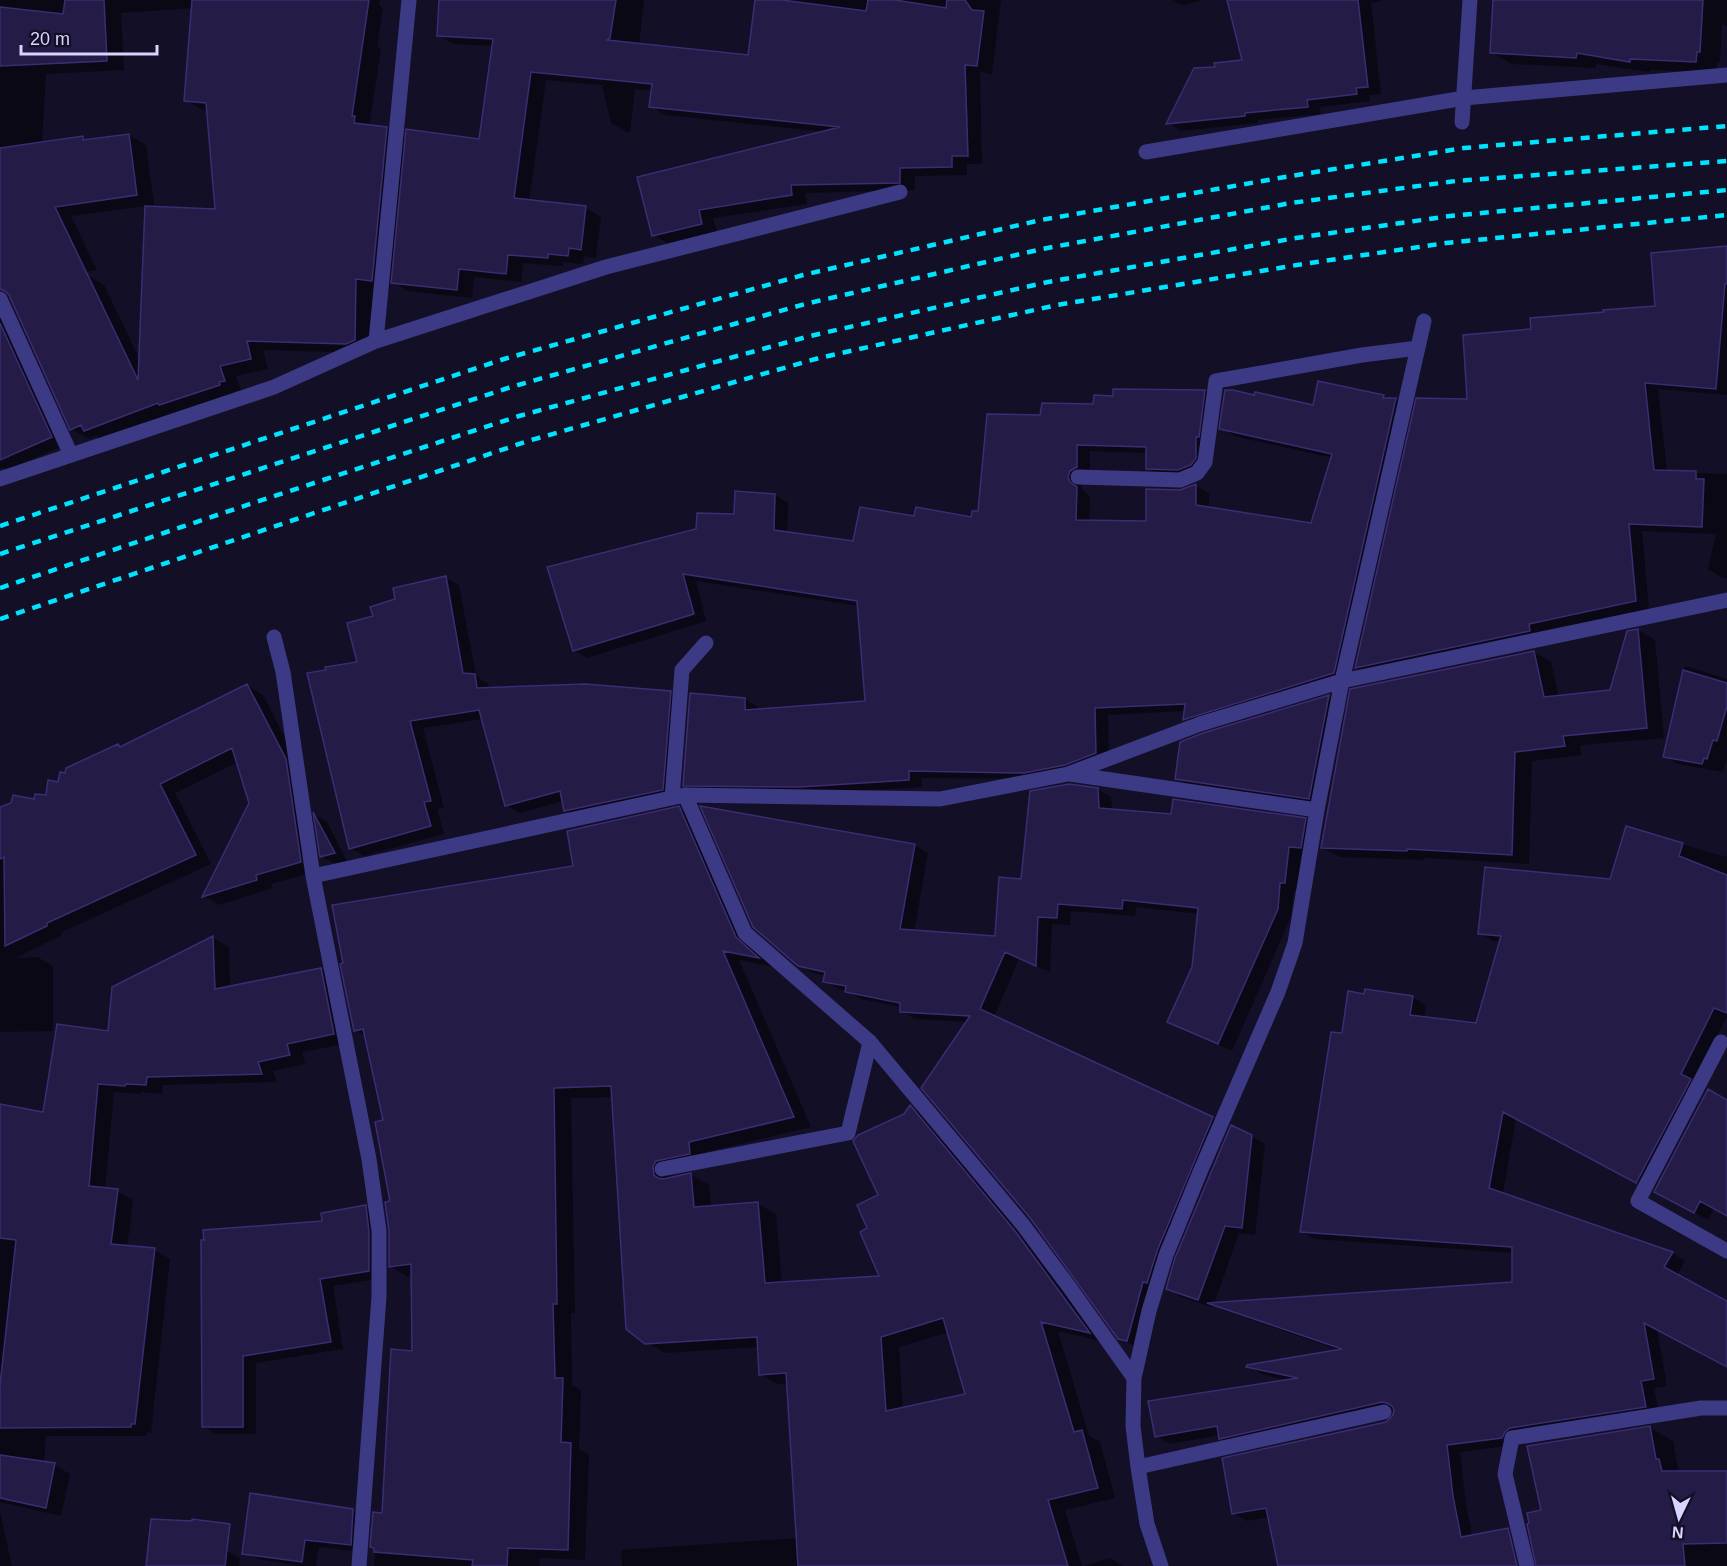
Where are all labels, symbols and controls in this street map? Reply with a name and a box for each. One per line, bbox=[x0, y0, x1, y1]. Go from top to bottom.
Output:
scale bar bbox=[21, 18, 158, 56]
text: 20 m bbox=[30, 29, 70, 49]
north arrow bbox=[1649, 1488, 1709, 1548]
text: N bbox=[1671, 1523, 1684, 1541]

